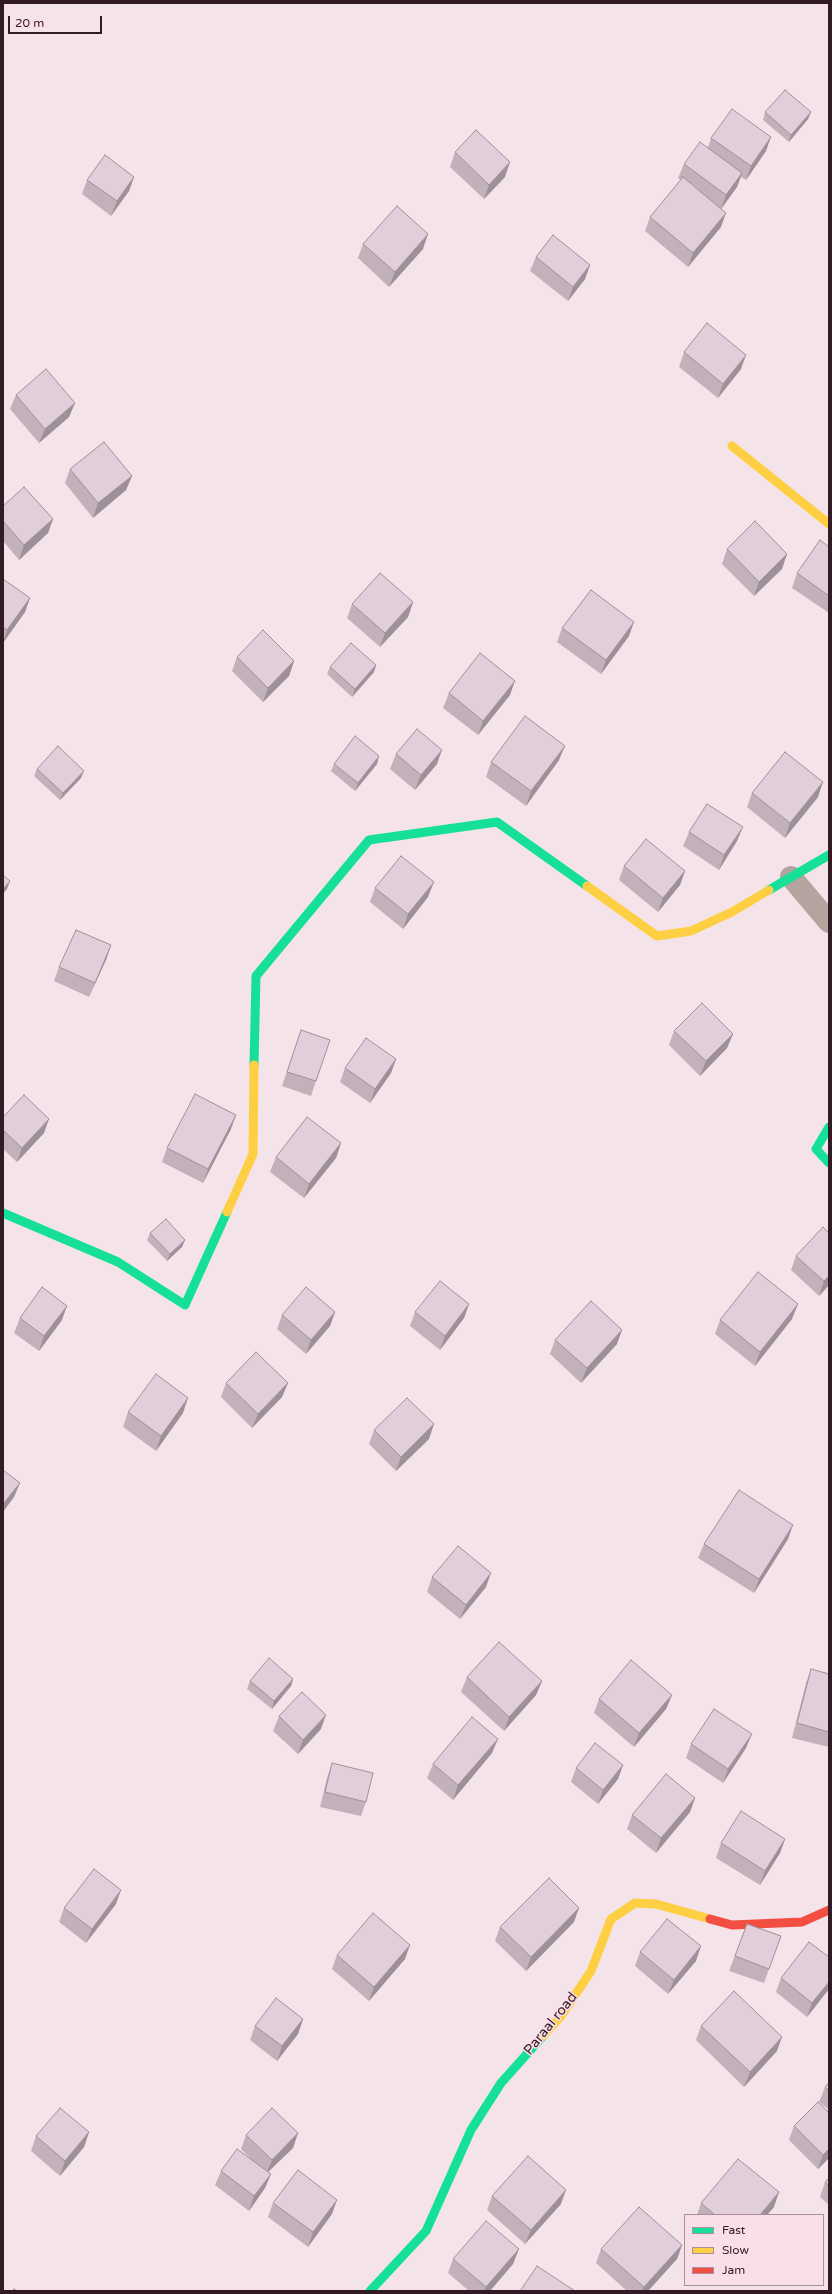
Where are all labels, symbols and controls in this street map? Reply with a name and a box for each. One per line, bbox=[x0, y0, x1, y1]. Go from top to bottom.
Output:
scale bar bbox=[10, 8, 104, 34]
text: 20 m bbox=[15, 16, 44, 30]
street label: Paraal road bbox=[521, 1989, 581, 2059]
legend bbox=[684, 2214, 824, 2286]
text: Fast bbox=[722, 2223, 745, 2237]
text: Slow bbox=[722, 2243, 749, 2257]
text: Jam bbox=[722, 2263, 745, 2277]

